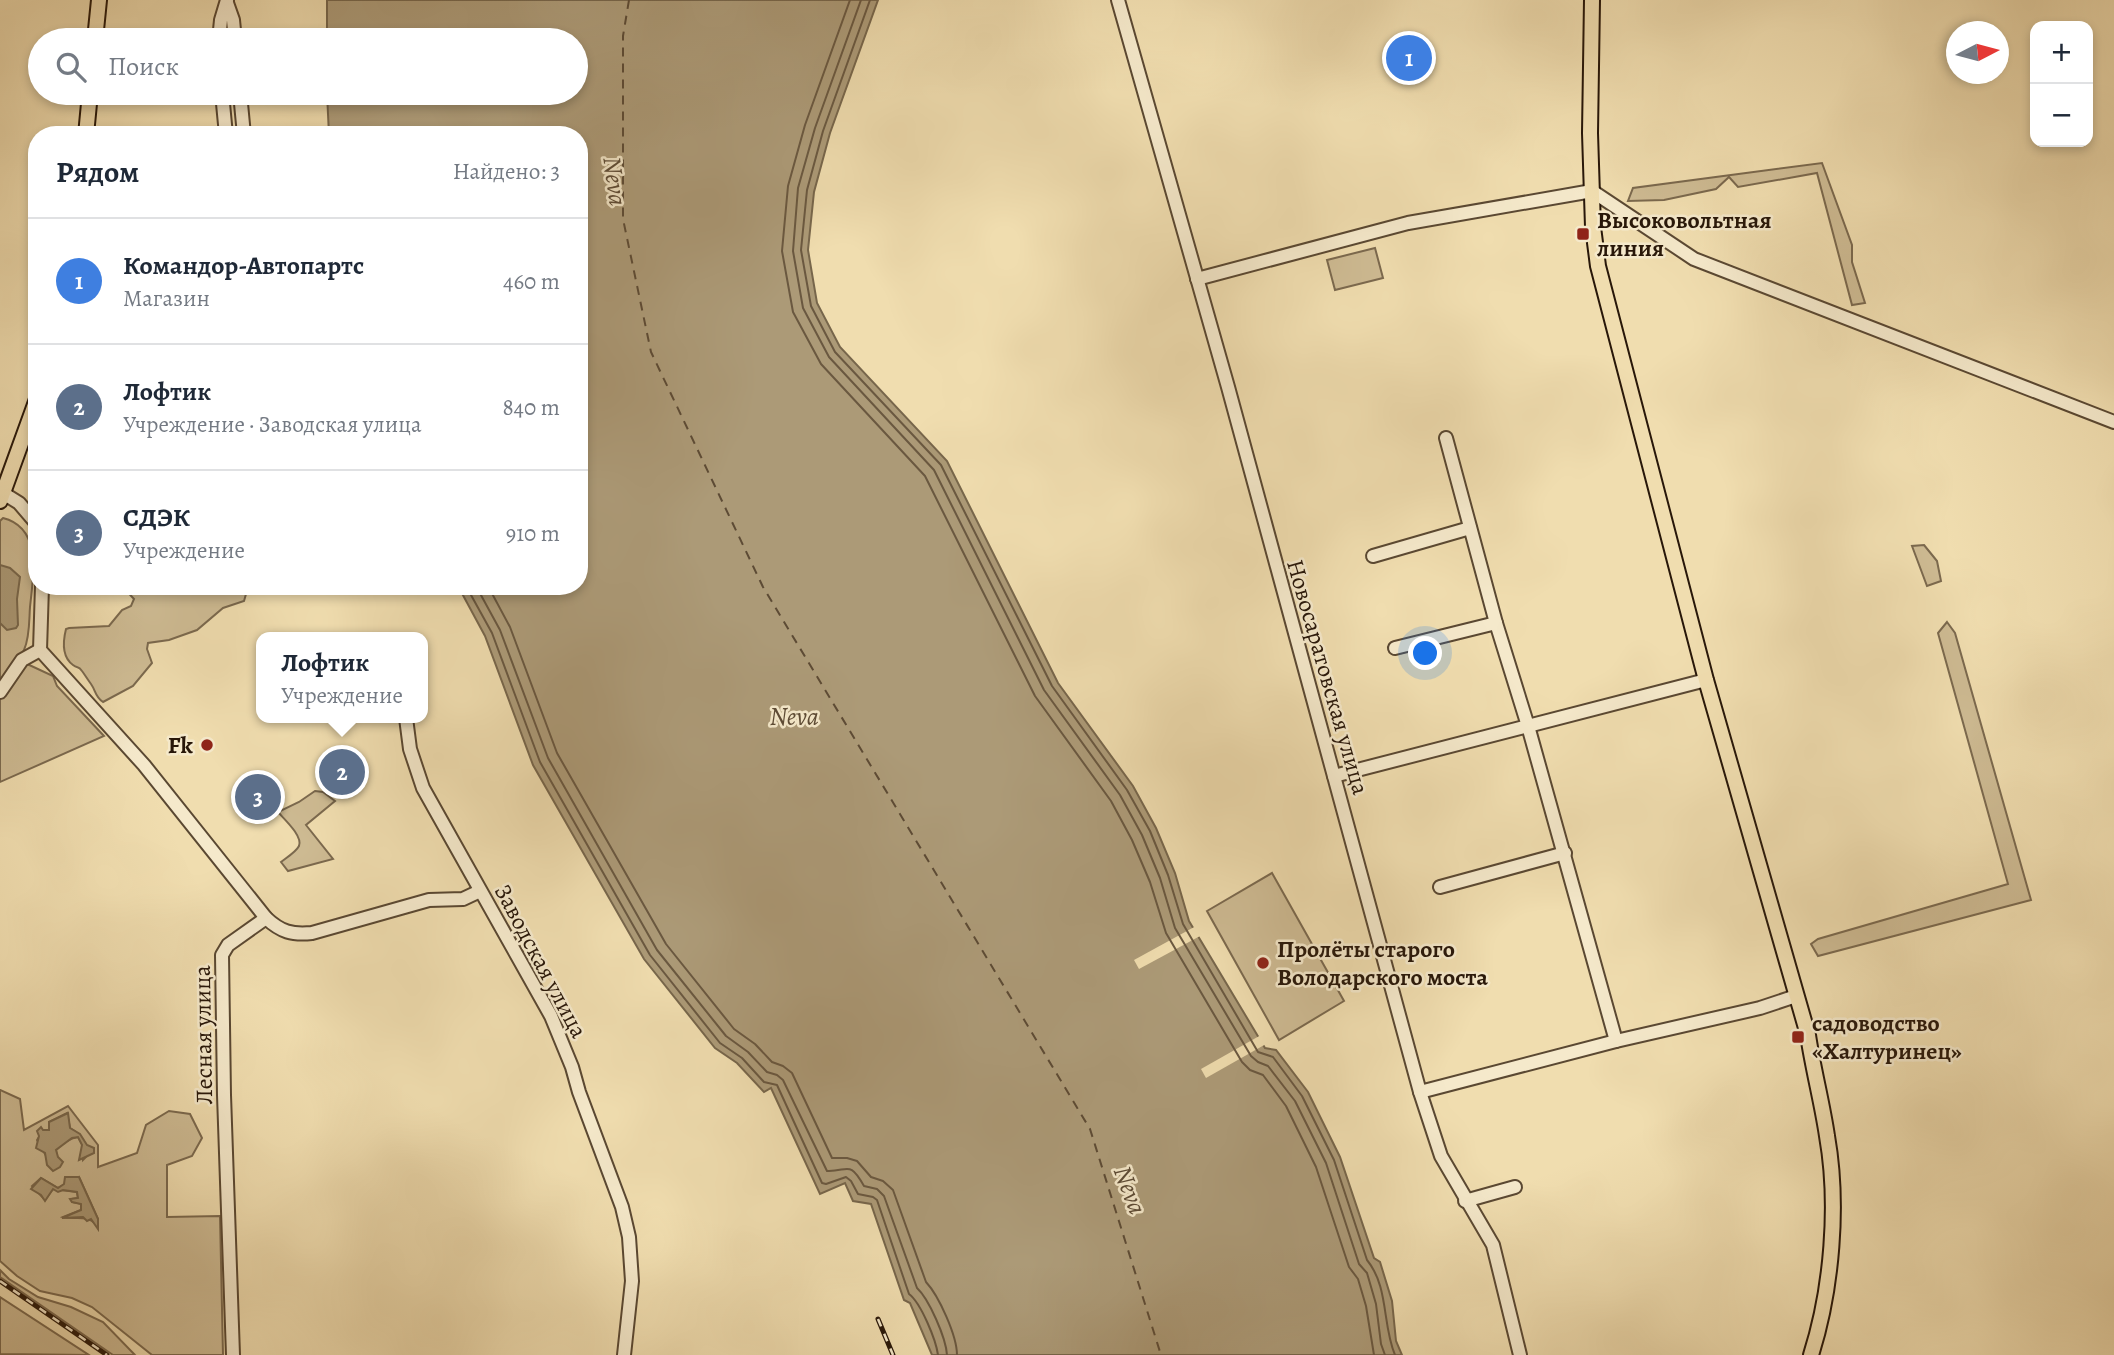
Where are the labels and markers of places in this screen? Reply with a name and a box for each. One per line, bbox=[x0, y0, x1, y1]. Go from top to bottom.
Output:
pin: 1 bbox=[1386, 32, 1432, 84]
place label: Высоковольтная линия bbox=[1596, 204, 1772, 264]
marker: Высоковольтная линия bbox=[1575, 226, 1591, 242]
place label: Fk bbox=[168, 729, 194, 761]
marker: Fk bbox=[199, 737, 215, 753]
pin: 2 bbox=[319, 746, 365, 798]
pin: 3 bbox=[235, 771, 281, 823]
place label: Пролёты старого Володарского моста bbox=[1277, 933, 1489, 993]
marker: Пролёты старого Володарского моста bbox=[1255, 955, 1271, 971]
place label: садоводство «Халтуринец» bbox=[1812, 1007, 1962, 1067]
marker: садоводство «Халтуринец» bbox=[1790, 1029, 1806, 1045]

